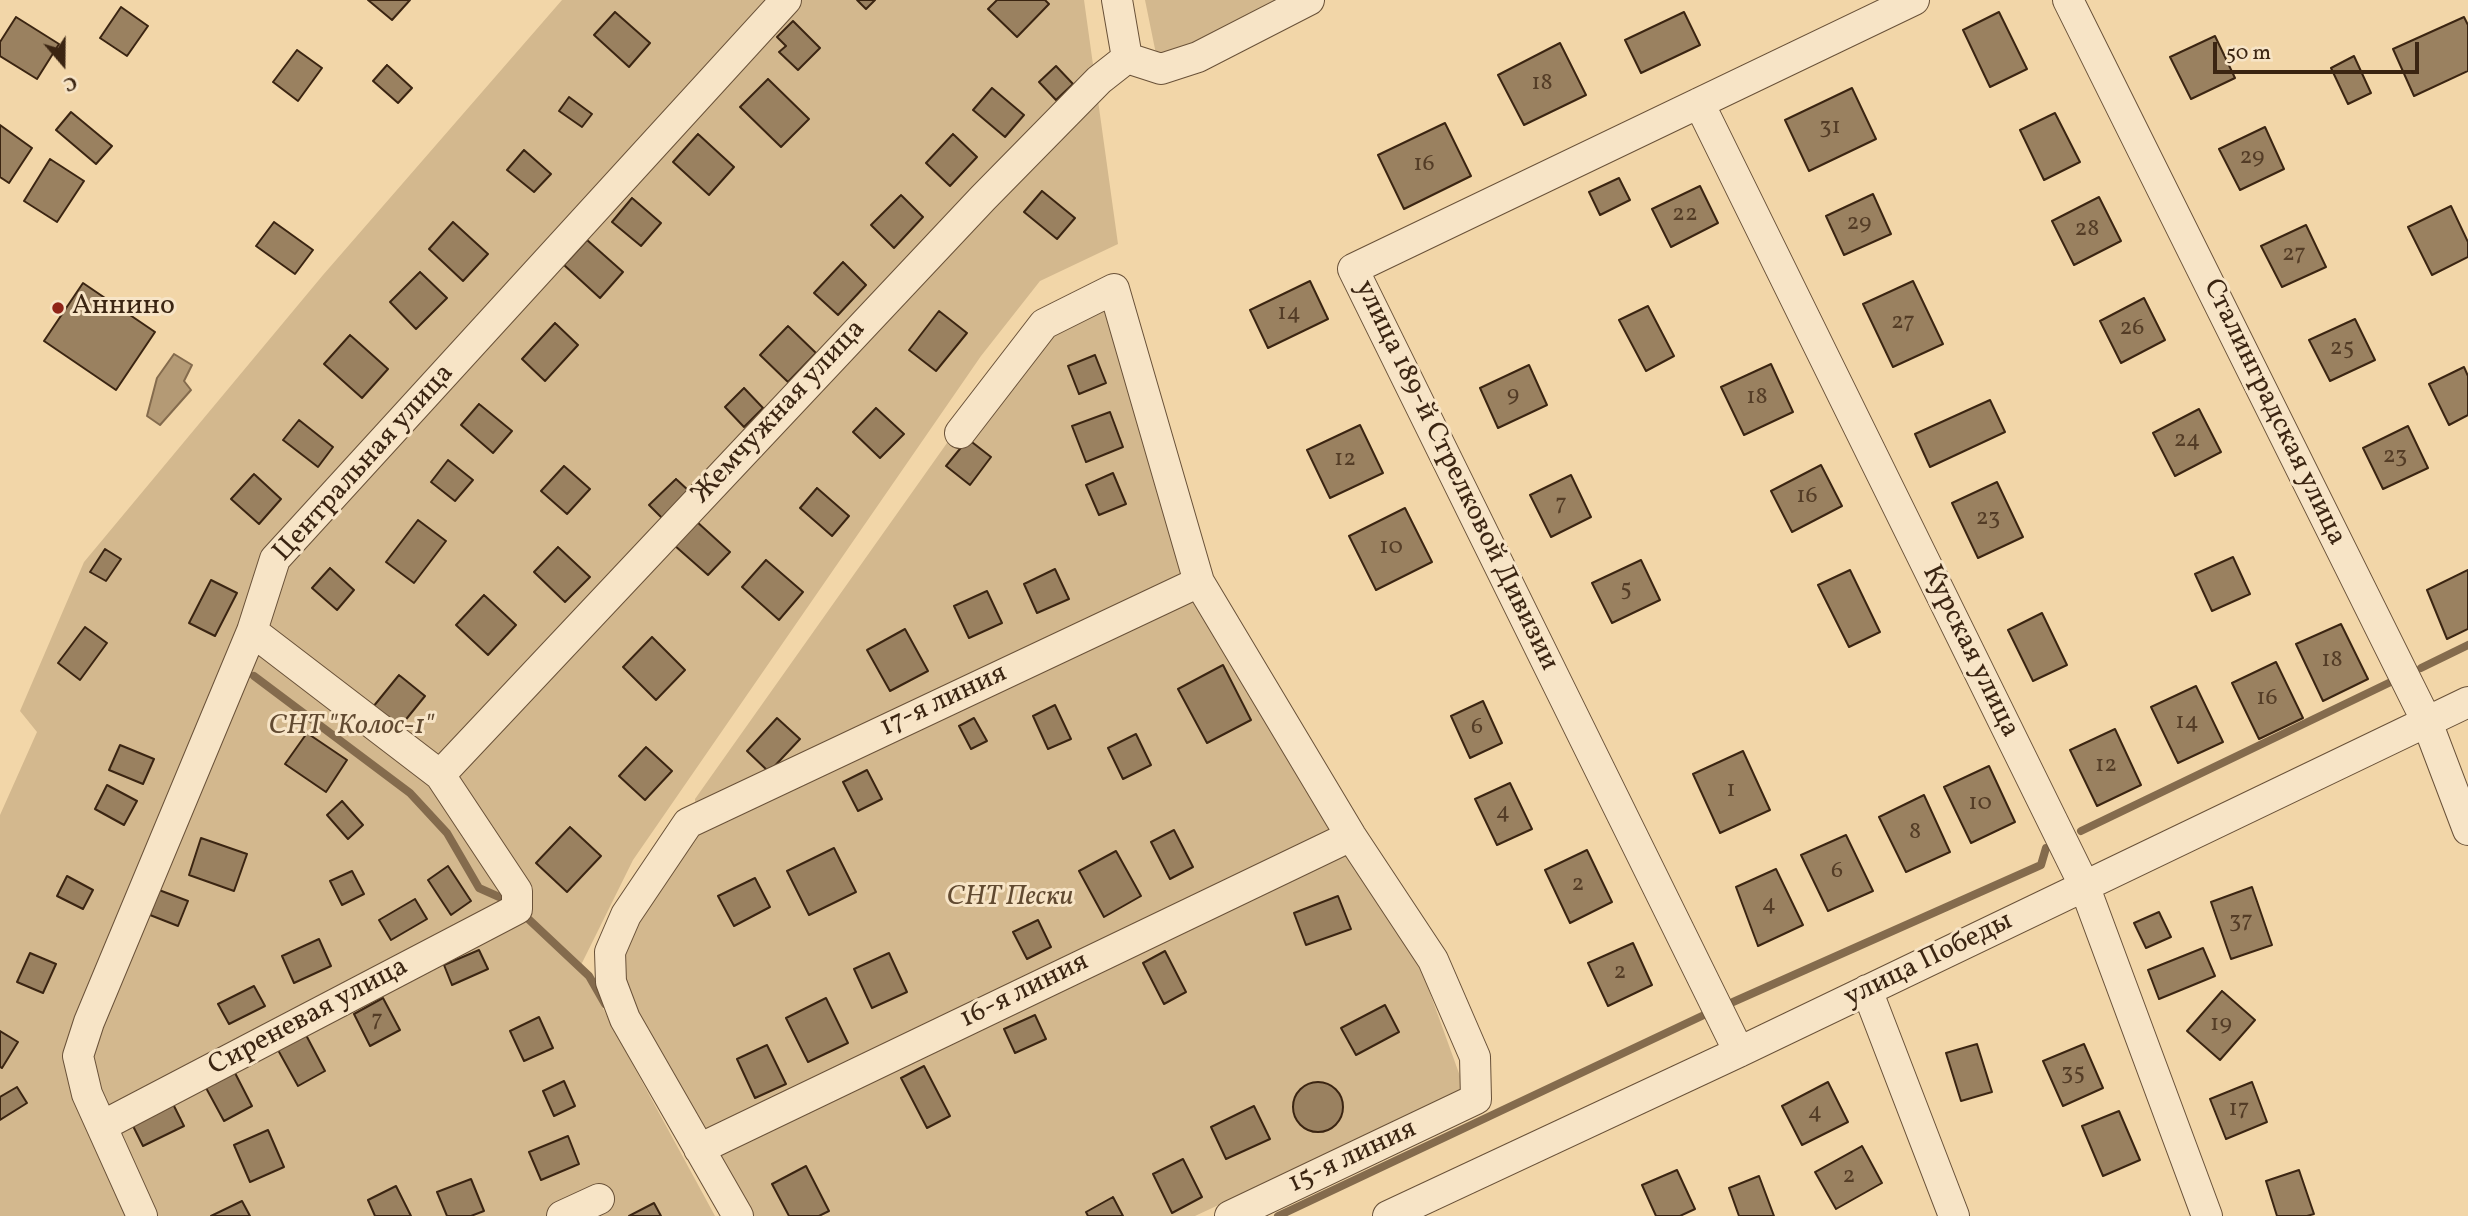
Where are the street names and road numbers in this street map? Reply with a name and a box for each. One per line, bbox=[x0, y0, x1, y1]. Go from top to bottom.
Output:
street label: Сталинградская улица bbox=[2194, 274, 2352, 552]
street label: улица 189-й Стрелковой Дивизии bbox=[1346, 275, 1564, 677]
street label: Жемчужная улица bbox=[686, 314, 874, 512]
street label: Центральная улица bbox=[267, 358, 463, 570]
street label: Курская улица bbox=[1913, 560, 2025, 744]
street label: 17-я линия bbox=[875, 658, 1013, 746]
street label: улица Победы bbox=[1839, 906, 2019, 1016]
street label: 16-я линия bbox=[955, 946, 1095, 1038]
street label: Сиреневая улица bbox=[203, 951, 415, 1085]
street label: 15-я линия bbox=[1284, 1114, 1422, 1202]

